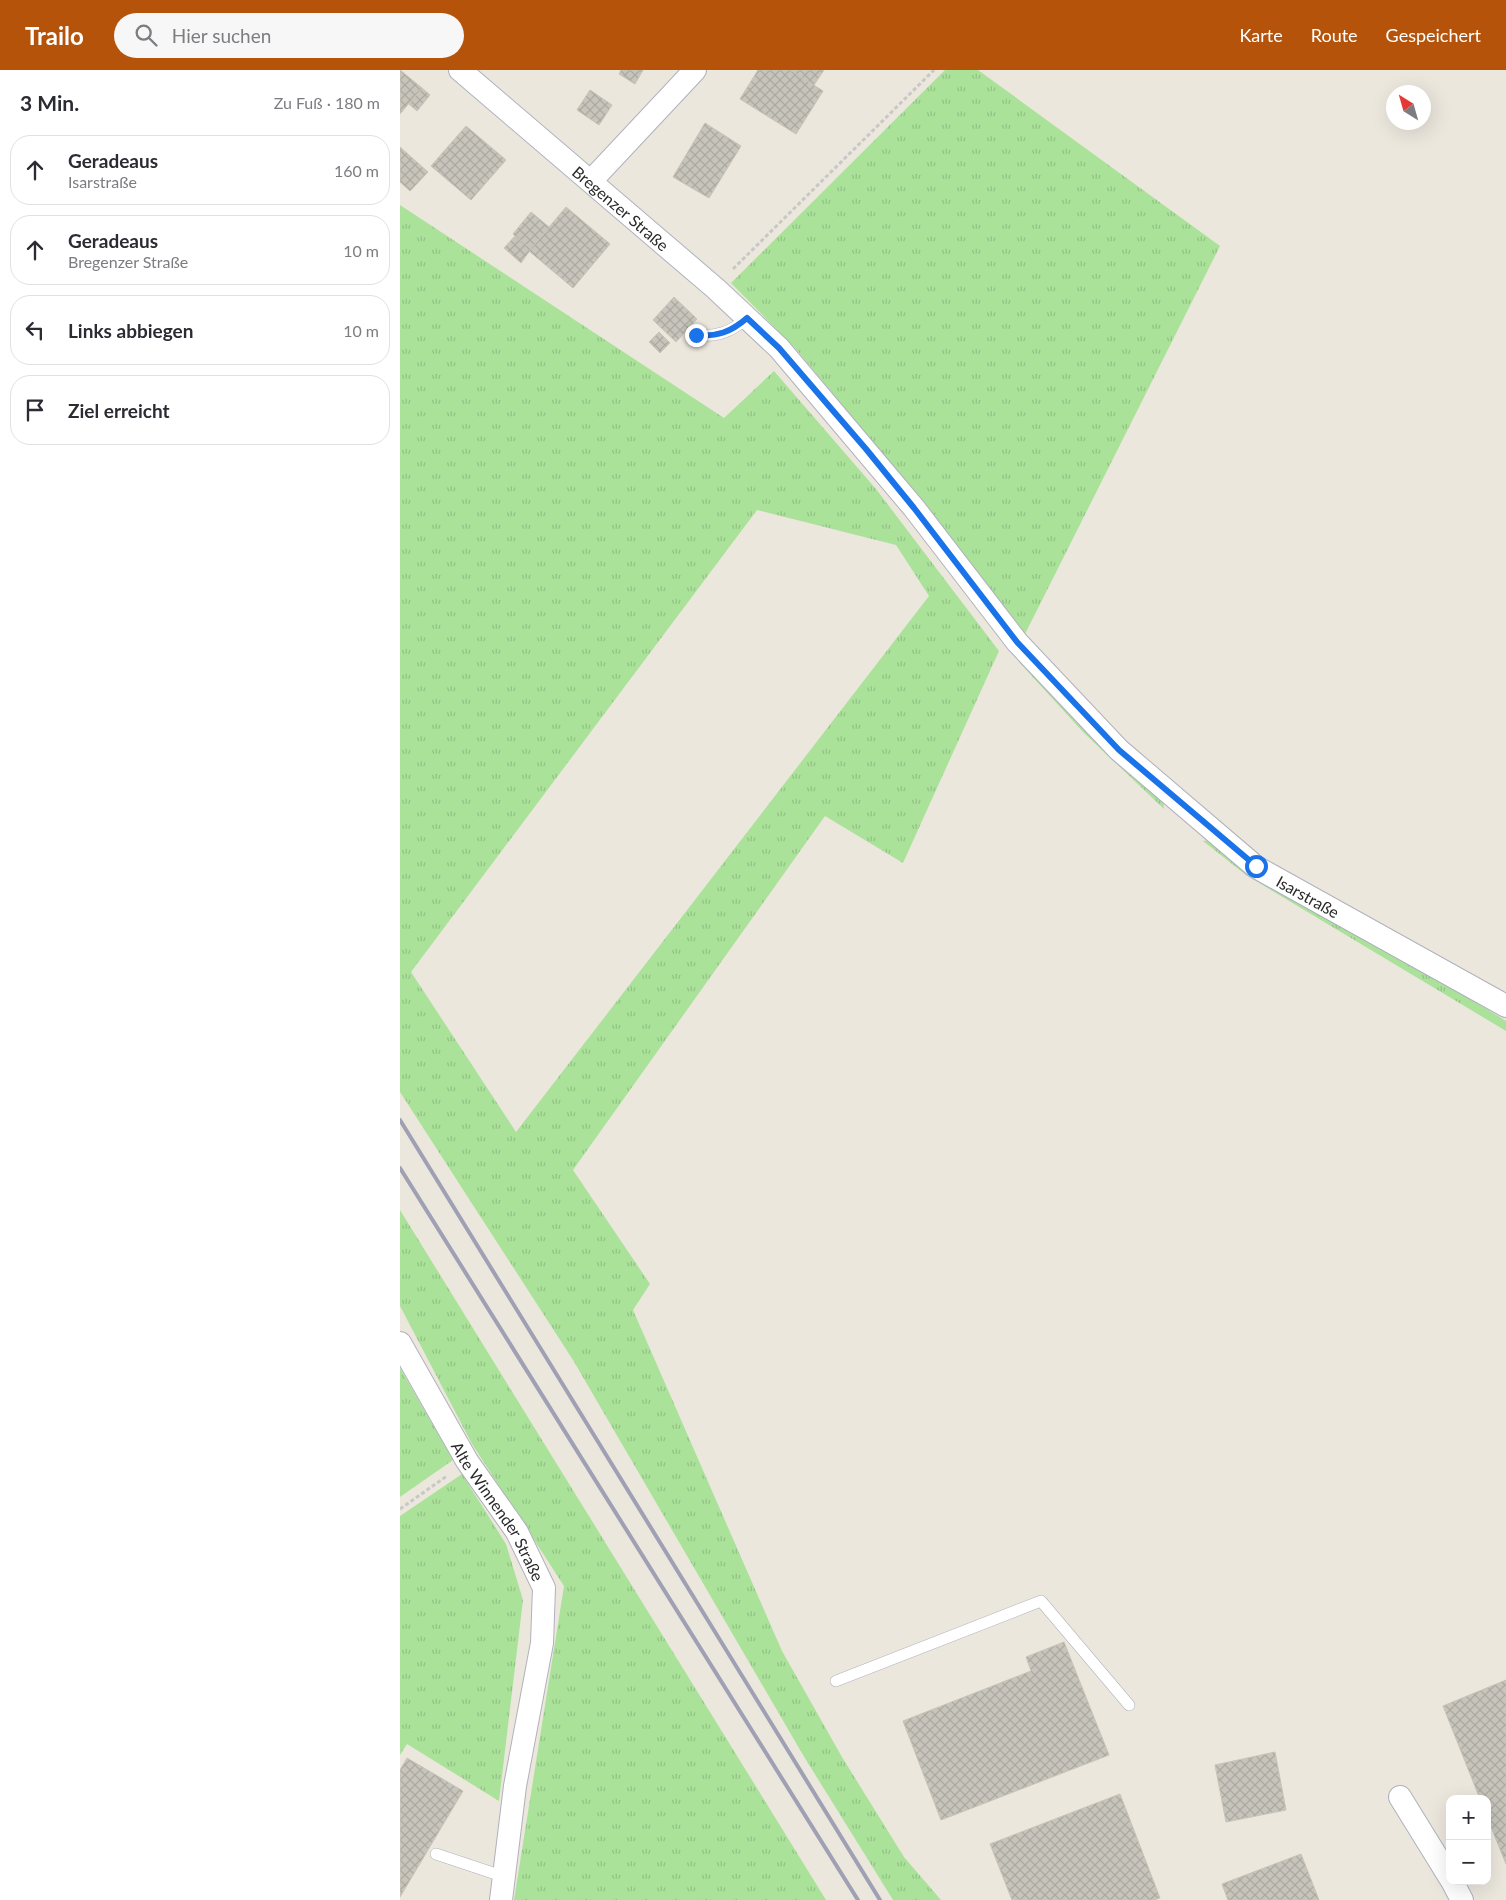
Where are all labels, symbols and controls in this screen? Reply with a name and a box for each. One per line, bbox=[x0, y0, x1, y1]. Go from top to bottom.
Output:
search box bbox=[114, 13, 464, 58]
text: Trailo bbox=[25, 21, 84, 50]
icon: search bbox=[132, 21, 160, 49]
text: Hier suchen bbox=[172, 24, 271, 47]
text: Karte bbox=[1239, 24, 1283, 46]
text: Route bbox=[1311, 24, 1358, 46]
text: Gespeichert bbox=[1386, 24, 1481, 46]
north arrow bbox=[1386, 85, 1431, 130]
text: 3 Min. bbox=[20, 90, 79, 115]
text: Zu Fuß · 180 m bbox=[274, 93, 380, 112]
text: Geradeaus bbox=[68, 149, 158, 172]
icon: ahead bbox=[21, 156, 49, 184]
text: 160 m bbox=[334, 161, 379, 180]
street label: Bregenzer Straße bbox=[569, 161, 673, 254]
text: Isarstraße bbox=[68, 172, 137, 191]
text: Geradeaus bbox=[68, 229, 158, 252]
icon: ahead bbox=[21, 236, 49, 264]
text: 10 m bbox=[343, 241, 379, 260]
text: Bregenzer Straße bbox=[68, 252, 188, 271]
icon: left bbox=[21, 316, 49, 344]
text: Links abbiegen bbox=[68, 319, 193, 342]
text: 10 m bbox=[343, 321, 379, 340]
route end bbox=[685, 324, 708, 347]
icon: arrive bbox=[21, 396, 49, 424]
text: Ziel erreicht bbox=[68, 399, 170, 422]
route start bbox=[1245, 855, 1268, 878]
street label: Isarstraße bbox=[1273, 871, 1343, 921]
street label: Alte Winnender Straße bbox=[448, 1438, 549, 1584]
map controls bbox=[1446, 1795, 1491, 1885]
button: + bbox=[1446, 1795, 1491, 1840]
button: − bbox=[1446, 1840, 1491, 1885]

